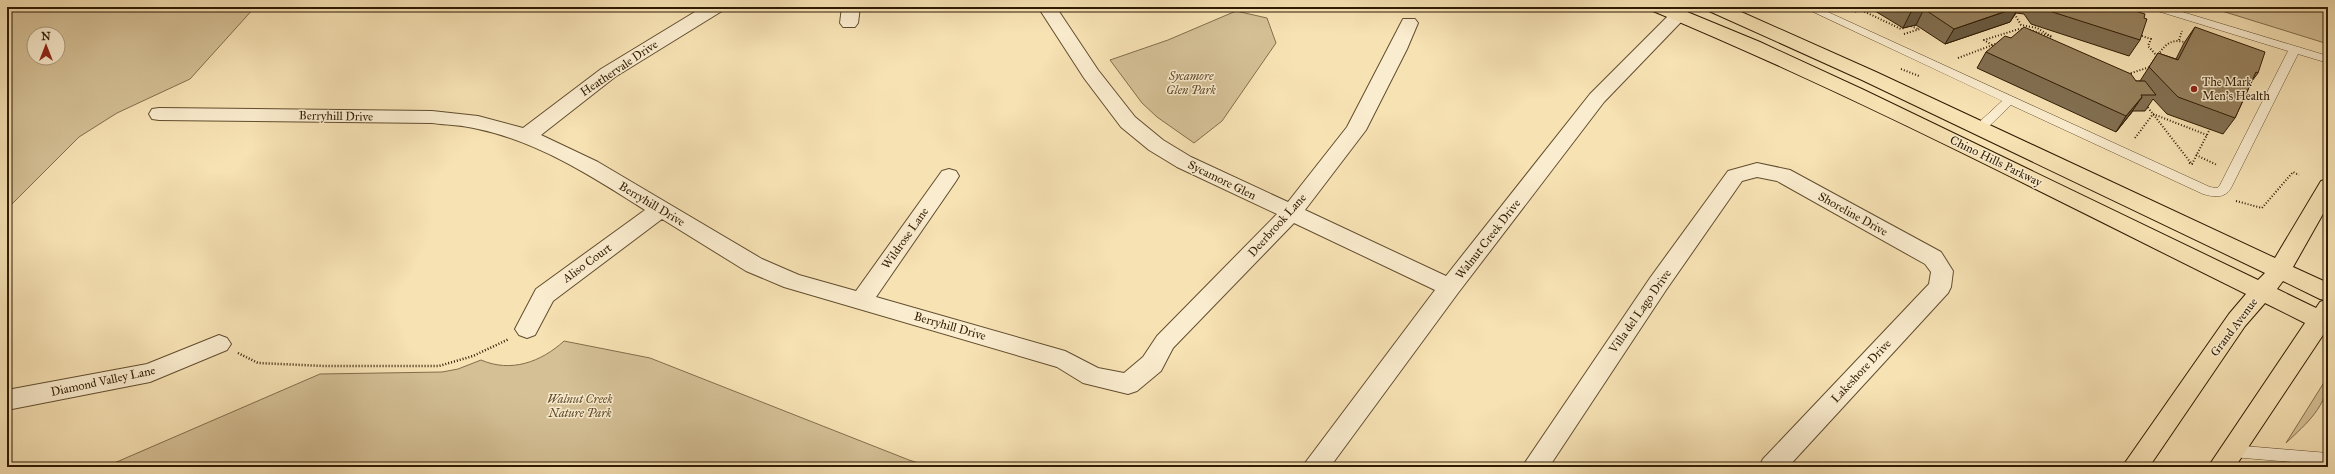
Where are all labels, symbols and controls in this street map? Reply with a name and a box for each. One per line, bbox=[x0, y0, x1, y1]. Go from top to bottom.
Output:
north arrow bbox=[26, 26, 66, 66]
text: N bbox=[41, 30, 51, 43]
street label: Heathervale Drive bbox=[578, 37, 660, 99]
park label: Sycamore Glen Park bbox=[1166, 69, 1217, 97]
place label: The Mark Men's Health bbox=[2202, 75, 2270, 103]
marker: The Mark Men's Health bbox=[2189, 84, 2199, 94]
street label: Berryhill Drive bbox=[299, 108, 373, 124]
street label: Chino Hills Parkway bbox=[1948, 133, 2045, 189]
street label: Sycamore Glen bbox=[1186, 157, 1259, 203]
street label: Berryhill Drive bbox=[617, 179, 687, 229]
street label: Shoreline Drive bbox=[1816, 189, 1890, 239]
street label: Deerbrook Lane bbox=[1245, 191, 1309, 259]
street label: Walnut Creek Drive bbox=[1453, 196, 1523, 282]
street label: Wildrose Lane bbox=[879, 205, 931, 271]
street label: Aliso Court bbox=[559, 240, 615, 286]
street label: Villa del Lago Drive bbox=[1605, 267, 1675, 357]
street label: Grand Avenue bbox=[2208, 295, 2260, 359]
street label: Berryhill Drive bbox=[912, 309, 988, 343]
street label: Lakeshore Drive bbox=[1828, 337, 1894, 405]
street label: Diamond Valley Lane bbox=[49, 363, 157, 399]
park label: Walnut Creek Nature Park bbox=[547, 392, 613, 420]

